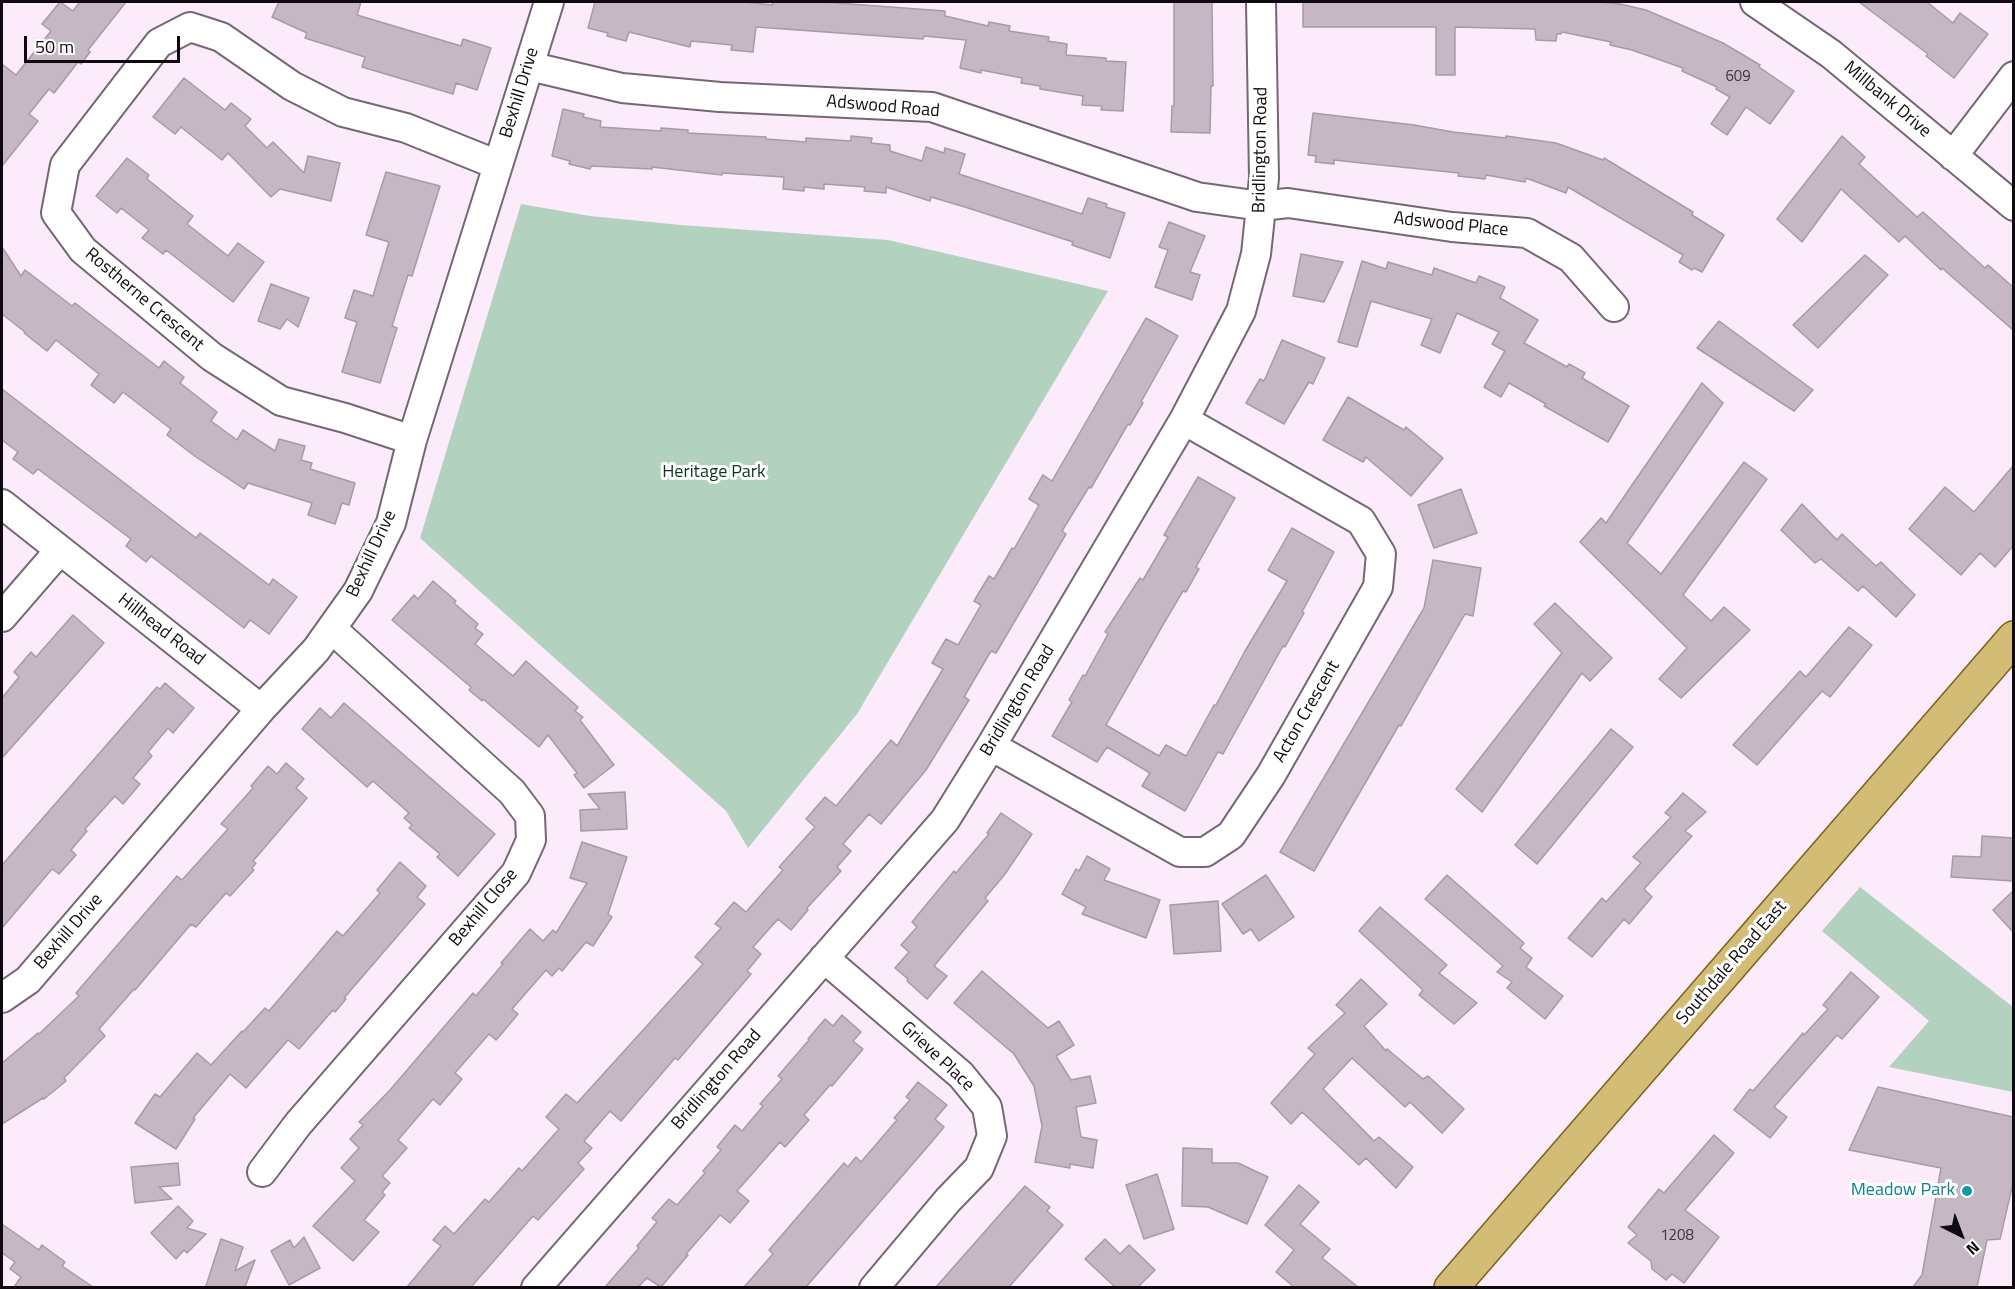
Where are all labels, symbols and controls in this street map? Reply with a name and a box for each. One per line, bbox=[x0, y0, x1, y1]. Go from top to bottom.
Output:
scale bar bbox=[27, 24, 183, 62]
text: 50 m bbox=[35, 33, 74, 60]
street label: Bexhill Drive bbox=[496, 45, 544, 141]
street label: Millbank Drive bbox=[1839, 57, 1935, 143]
house number: 609 bbox=[1725, 68, 1751, 86]
street label: Bridlington Road bbox=[1249, 87, 1273, 213]
street label: Adswood Road bbox=[826, 91, 940, 123]
street label: Adswood Place bbox=[1393, 208, 1509, 242]
street label: Rostherne Crescent bbox=[80, 244, 208, 356]
park label: Heritage Park bbox=[662, 462, 766, 484]
street label: Bexhill Drive bbox=[342, 507, 402, 601]
street label: Hillhead Road bbox=[113, 589, 209, 671]
street label: Bridlington Road bbox=[976, 641, 1060, 761]
street label: Acton Crescent bbox=[1269, 657, 1345, 767]
street label: Bexhill Close bbox=[445, 865, 523, 951]
street label: Bexhill Drive bbox=[30, 890, 108, 974]
street label: Southdale Road East bbox=[1672, 897, 1792, 1029]
street label: Grieve Place bbox=[896, 1018, 978, 1096]
street label: Bridlington Road bbox=[667, 1025, 767, 1135]
place label: Meadow Park bbox=[1851, 1180, 1955, 1202]
marker: Meadow Park bbox=[1960, 1184, 1974, 1198]
north arrow bbox=[1931, 1205, 1991, 1265]
house number: 1208 bbox=[1660, 1227, 1694, 1245]
text: N bbox=[1961, 1236, 1985, 1261]

